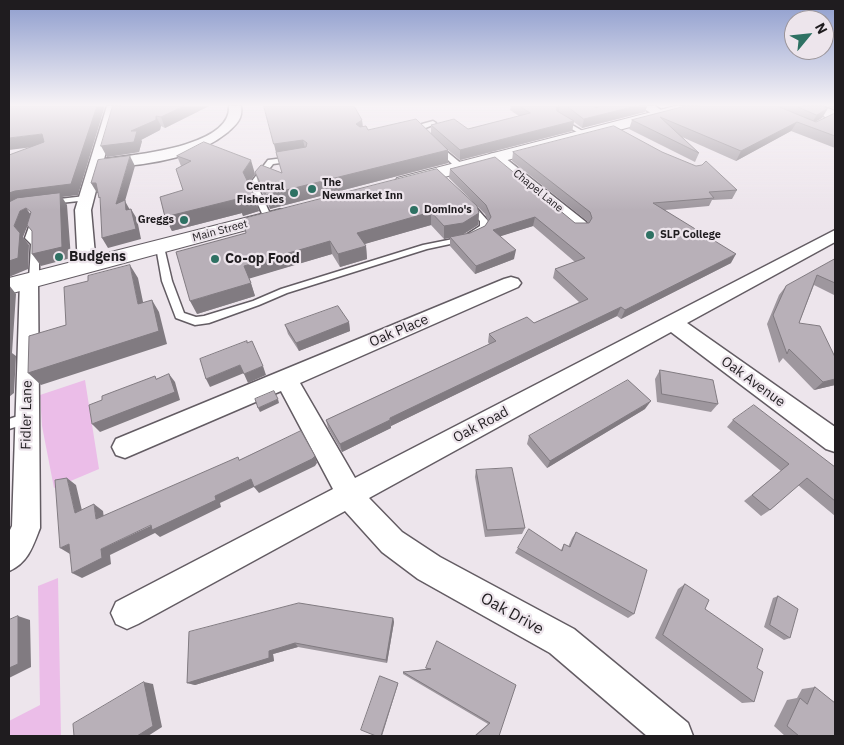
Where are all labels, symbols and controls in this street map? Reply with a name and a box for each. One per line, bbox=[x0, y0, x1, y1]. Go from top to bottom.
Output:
north arrow bbox=[784, 10, 834, 60]
text: N bbox=[811, 20, 832, 37]
street label: Chapel Lane bbox=[510, 167, 566, 215]
place label: The Newmarket Inn bbox=[322, 176, 403, 202]
place label: Central Fisheries bbox=[237, 180, 284, 206]
marker: The Newmarket Inn bbox=[306, 183, 318, 195]
marker: Central Fisheries bbox=[288, 187, 300, 199]
place label: Domino's bbox=[424, 203, 472, 217]
marker: Domino's bbox=[408, 204, 420, 216]
place label: Greggs bbox=[138, 213, 174, 227]
marker: Greggs bbox=[178, 214, 190, 226]
street label: Main Street bbox=[191, 217, 249, 245]
place label: SLP College bbox=[660, 228, 721, 242]
marker: SLP College bbox=[644, 229, 656, 241]
place label: Budgens bbox=[69, 249, 126, 265]
marker: Budgens bbox=[53, 251, 65, 263]
place label: Co-op Food bbox=[225, 251, 300, 267]
marker: Co-op Food bbox=[209, 253, 221, 265]
street label: Oak Place bbox=[367, 311, 431, 351]
street label: Oak Avenue bbox=[718, 353, 788, 411]
street label: Fidler Lane bbox=[18, 380, 36, 450]
street label: Oak Road bbox=[450, 403, 512, 447]
street label: Oak Drive bbox=[477, 589, 547, 639]

